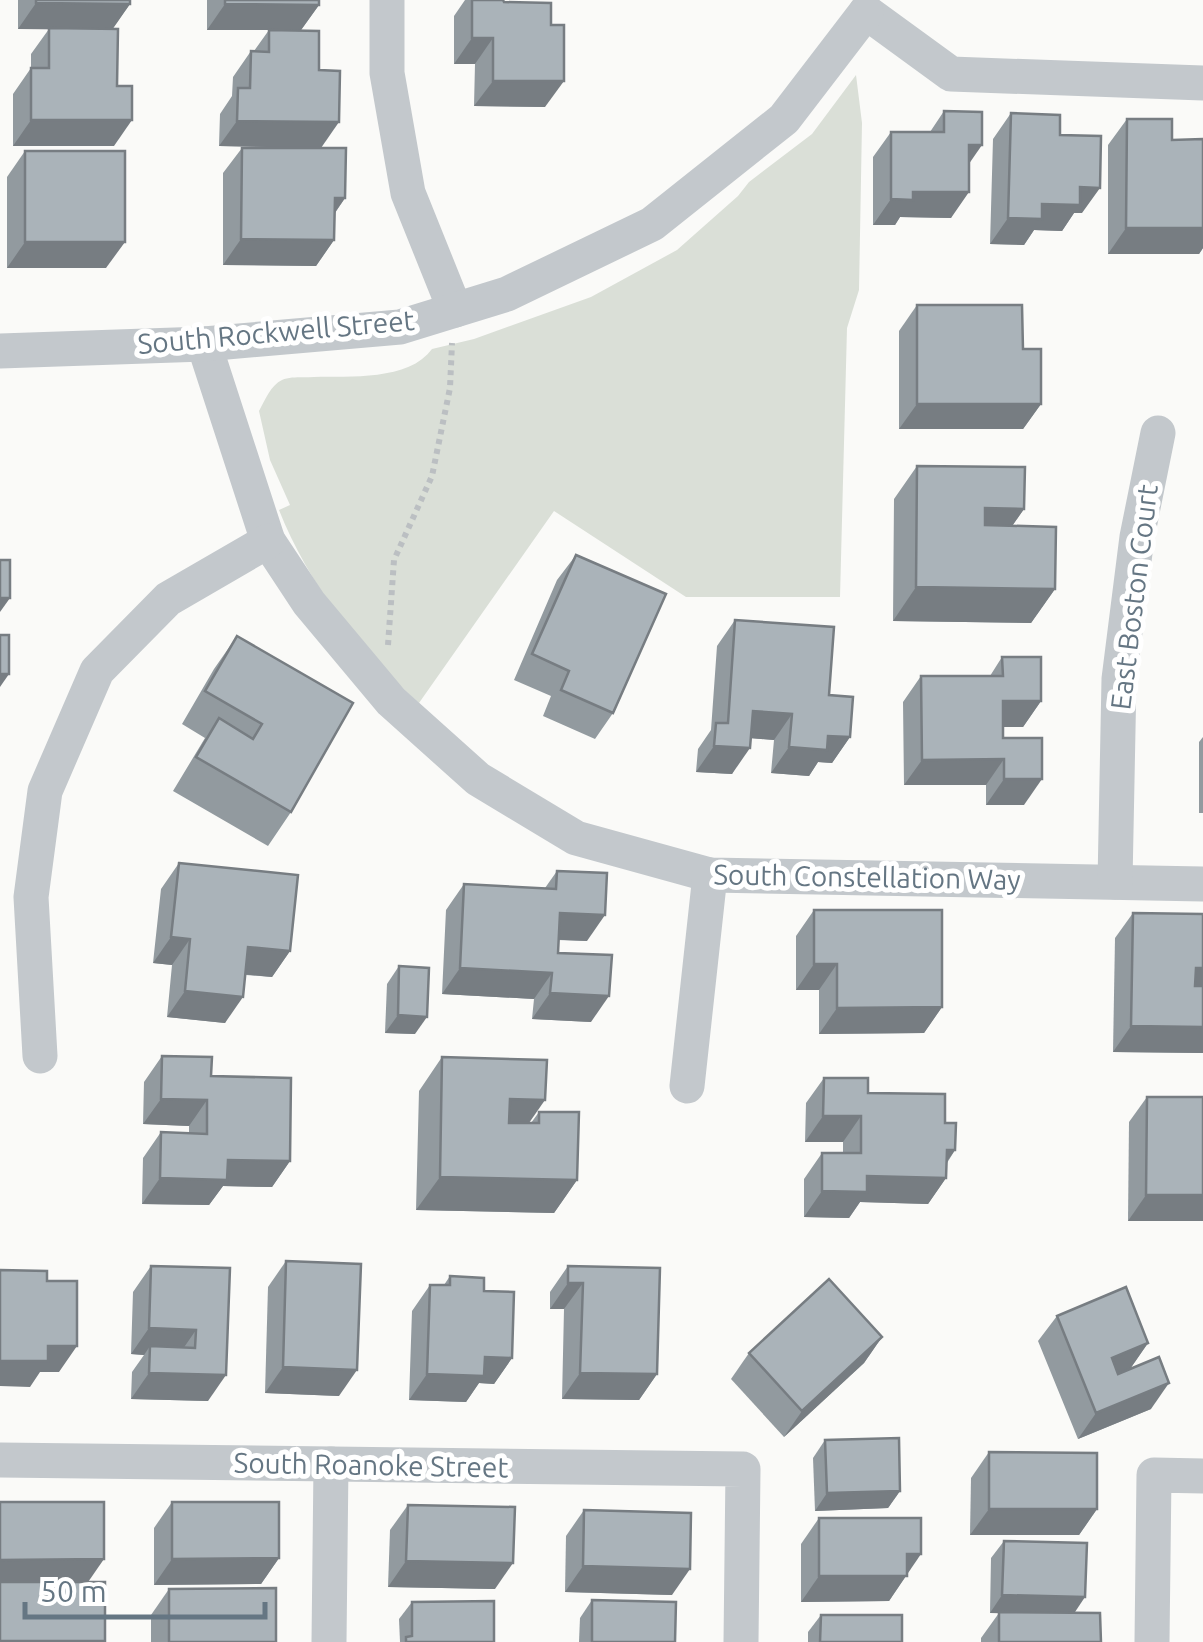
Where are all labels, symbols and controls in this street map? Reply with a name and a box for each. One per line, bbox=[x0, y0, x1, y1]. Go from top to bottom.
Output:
street label: South Rockwell Street bbox=[136, 304, 416, 359]
street label: East Boston Court bbox=[1104, 482, 1163, 711]
street label: South Constellation Way bbox=[713, 858, 1021, 895]
street label: South Roanoke Street bbox=[233, 1447, 509, 1482]
scale bar bbox=[25, 1557, 265, 1619]
text: 50 m bbox=[40, 1574, 107, 1608]

